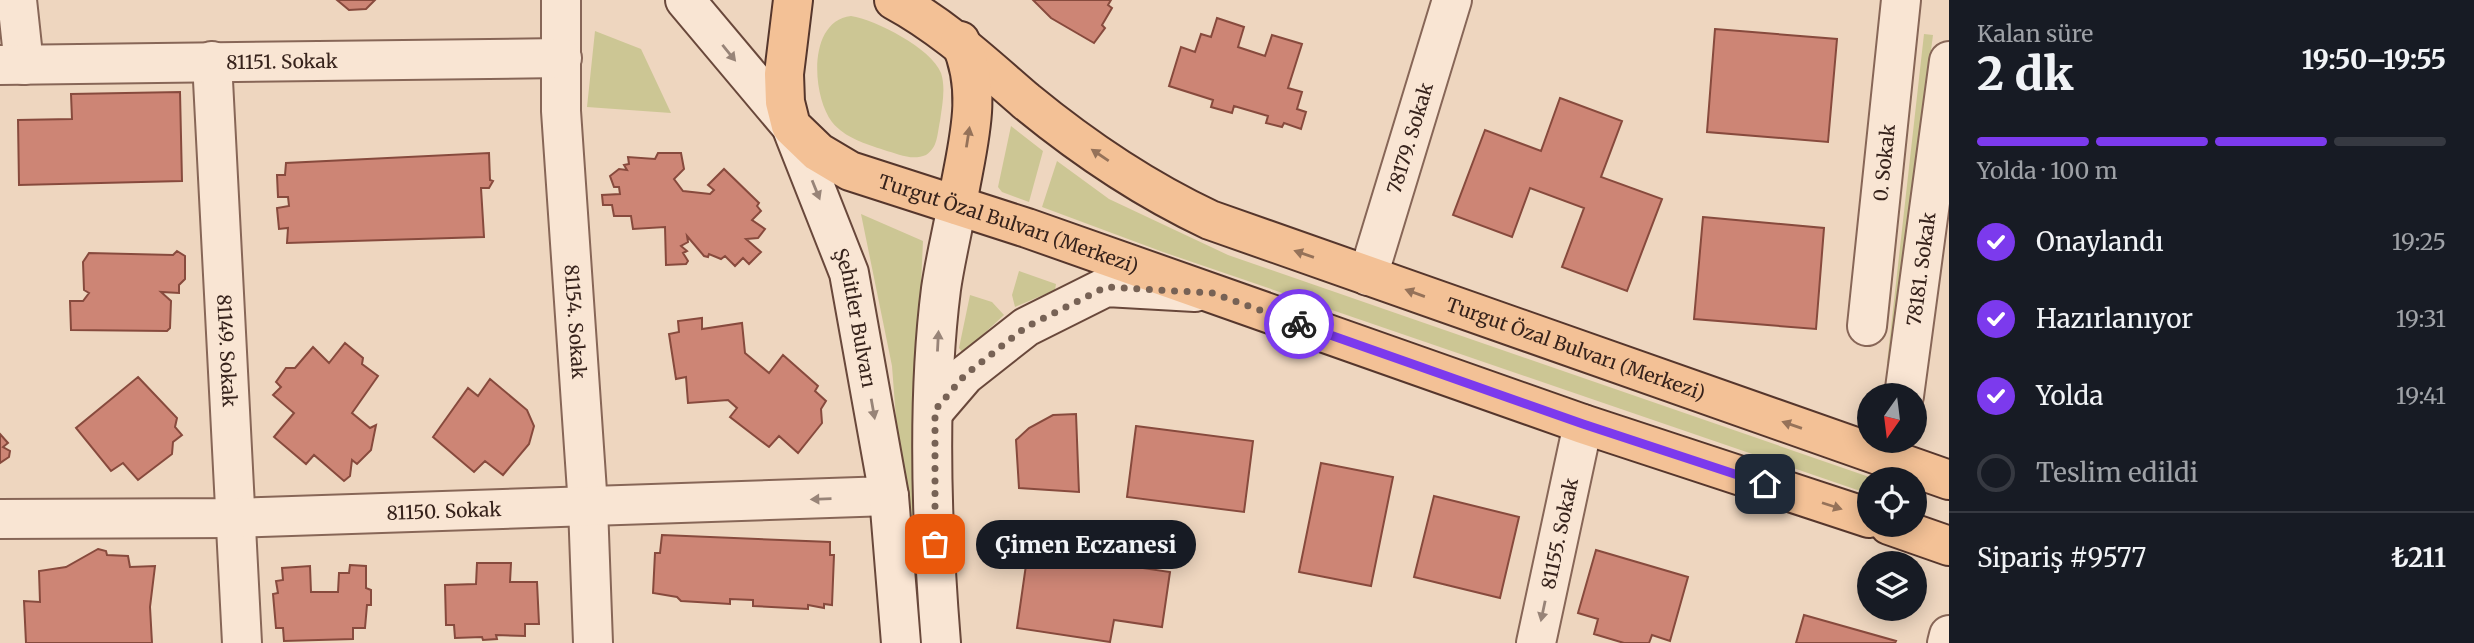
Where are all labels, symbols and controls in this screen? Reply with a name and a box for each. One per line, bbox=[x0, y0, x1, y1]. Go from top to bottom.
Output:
text: Kalan süre bbox=[1977, 19, 2093, 48]
one-way arrow bbox=[721, 43, 736, 61]
text: 19:50–19:55 bbox=[2302, 43, 2446, 76]
text: 2 dk bbox=[1977, 45, 2073, 103]
street label: 81151. Sokak bbox=[226, 49, 338, 74]
street label: 78179. Sokak bbox=[1382, 80, 1438, 197]
street label: 0. Sokak bbox=[1868, 123, 1900, 203]
one-way arrow bbox=[963, 126, 974, 148]
one-way arrow bbox=[1090, 149, 1110, 162]
text: Yolda · 100 m bbox=[1977, 156, 2118, 185]
street label: Turgut Özal Bulvarı (Merkezi) bbox=[875, 169, 1142, 278]
one-way arrow bbox=[811, 179, 822, 200]
street label: 78181. Sokak bbox=[1902, 211, 1941, 327]
icon: check bbox=[1977, 223, 2015, 261]
text: Onaylandı bbox=[2036, 225, 2164, 258]
text: 19:25 bbox=[2392, 227, 2446, 256]
street label: Şehitler Bulvarı bbox=[828, 245, 881, 390]
one-way arrow bbox=[1293, 248, 1314, 259]
street label: 81154. Sokak bbox=[560, 263, 591, 380]
one-way arrow bbox=[1405, 287, 1426, 298]
courier bbox=[1264, 289, 1334, 359]
street label: Turgut Özal Bulvarı (Merkezi) bbox=[1443, 292, 1708, 405]
street label: 81149. Sokak bbox=[212, 294, 242, 408]
icon: check bbox=[1977, 300, 2015, 338]
text: Hazırlanıyor bbox=[2036, 302, 2193, 335]
text: 19:31 bbox=[2396, 304, 2446, 333]
icon: bike bbox=[1280, 305, 1318, 343]
one-way arrow bbox=[933, 330, 944, 352]
icon: check bbox=[1977, 377, 2015, 415]
text: Yolda bbox=[2036, 379, 2103, 412]
text: 19:41 bbox=[2396, 381, 2446, 410]
north arrow bbox=[1857, 383, 1927, 453]
map controls bbox=[1857, 383, 1927, 621]
one-way arrow bbox=[868, 398, 879, 420]
one-way arrow bbox=[1782, 419, 1803, 430]
pin bbox=[1735, 454, 1795, 514]
text: Teslim edildi bbox=[2036, 456, 2198, 489]
icon: home bbox=[1746, 465, 1784, 503]
button: locate bbox=[1857, 467, 1927, 537]
street label: 81155. Sokak bbox=[1536, 476, 1583, 591]
one-way arrow bbox=[810, 494, 832, 505]
street label: 81150. Sokak bbox=[386, 497, 502, 525]
one-way arrow bbox=[1822, 502, 1843, 512]
pin bbox=[905, 514, 965, 574]
callout: Çimen Eczanesi bbox=[977, 520, 1198, 568]
icon: bag bbox=[916, 525, 954, 563]
text: Çimen Eczanesi bbox=[995, 530, 1177, 559]
text: Sipariş #9577 bbox=[1977, 541, 2146, 574]
text: ₺211 bbox=[2391, 541, 2446, 574]
button: layers bbox=[1857, 551, 1927, 621]
one-way arrow bbox=[1538, 600, 1549, 622]

